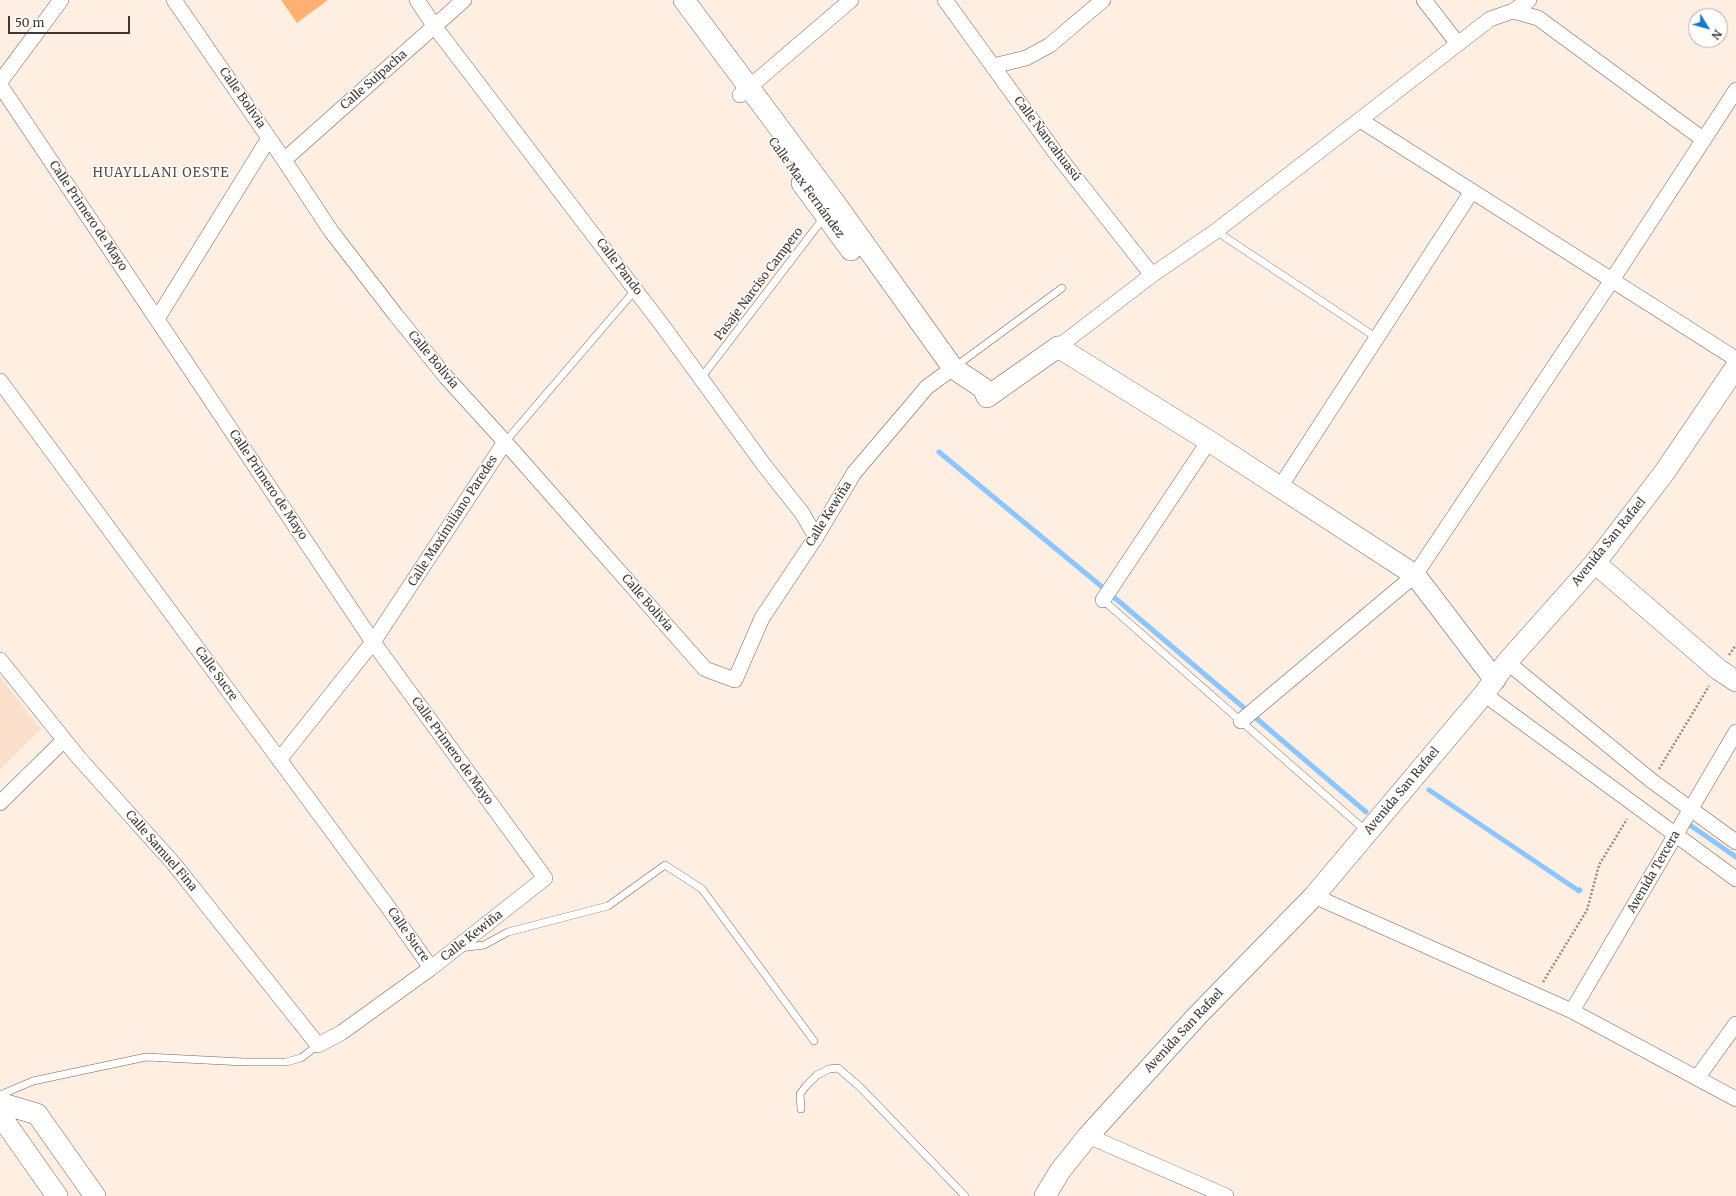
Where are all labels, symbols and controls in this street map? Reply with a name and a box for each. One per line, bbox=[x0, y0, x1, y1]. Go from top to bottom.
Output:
scale bar bbox=[10, 8, 132, 34]
north arrow bbox=[1688, 8, 1728, 48]
text: 50 m bbox=[15, 15, 44, 30]
text: N bbox=[1709, 27, 1725, 42]
street label: Calle Suipacha bbox=[338, 47, 410, 113]
street label: Calle Bolivia bbox=[216, 65, 268, 131]
street label: Calle Ñancahuasú bbox=[1011, 94, 1083, 184]
street label: Calle Max Fernández bbox=[765, 135, 847, 241]
street label: Calle Primero de Mayo bbox=[46, 158, 130, 274]
district label: HUAYLLANI OESTE bbox=[92, 165, 230, 181]
street label: Pasaje Narciso Campero bbox=[712, 225, 806, 343]
street label: Calle Pando bbox=[593, 236, 645, 298]
street label: Calle Bolivia bbox=[405, 328, 461, 392]
street label: Calle Primero de Mayo bbox=[226, 427, 310, 543]
street label: Calle Maximiliano Paredes bbox=[405, 453, 501, 589]
street label: Calle Kewiña bbox=[803, 479, 855, 549]
street label: Avenida San Rafael bbox=[1569, 495, 1649, 589]
street label: Calle Bolivia bbox=[618, 572, 676, 634]
street label: Calle Sucre bbox=[192, 644, 240, 704]
street label: Calle Primero de Mayo bbox=[408, 694, 496, 808]
street label: Avenida San Rafael bbox=[1361, 744, 1443, 838]
street label: Calle Samuel Fina bbox=[122, 808, 200, 894]
street label: Avenida Tercera bbox=[1625, 828, 1683, 916]
street label: Calle Sucre bbox=[384, 905, 432, 965]
street label: Calle Kewiña bbox=[438, 907, 506, 965]
street label: Avenida San Rafael bbox=[1141, 986, 1227, 1076]

